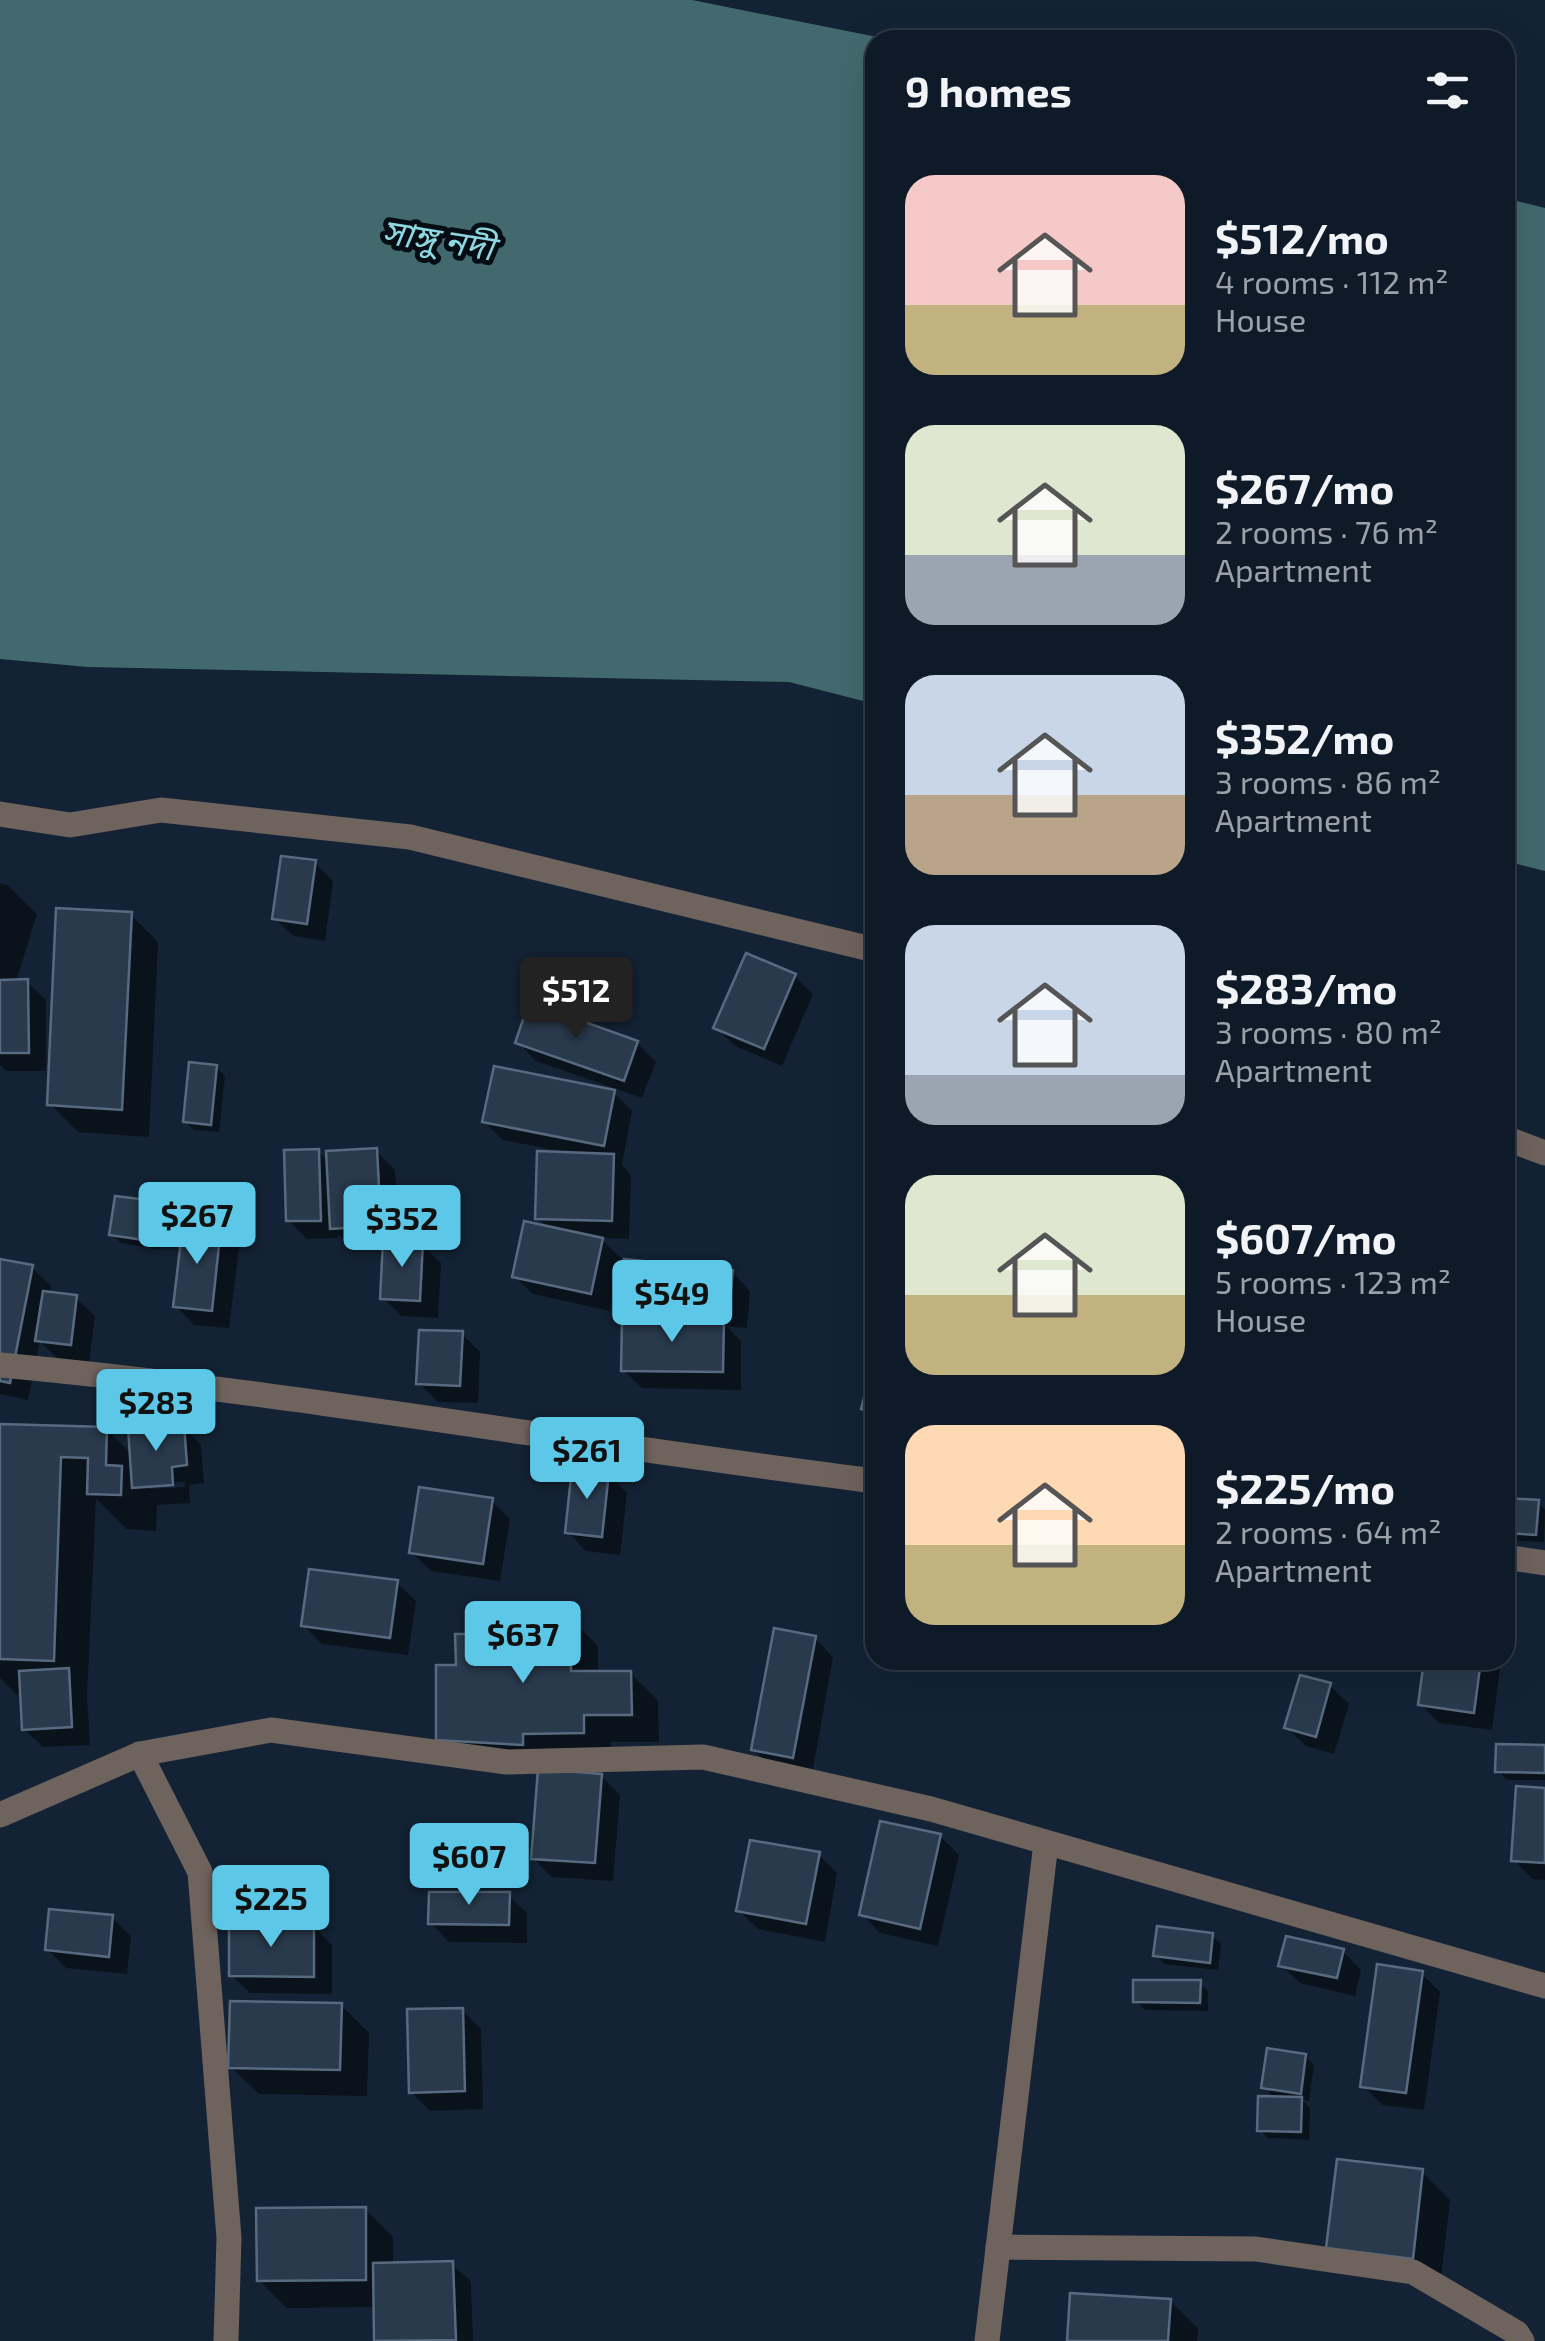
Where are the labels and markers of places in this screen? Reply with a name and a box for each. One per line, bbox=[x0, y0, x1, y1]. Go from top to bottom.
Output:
pin: $512 bbox=[517, 957, 635, 1042]
pin: $267 bbox=[138, 1182, 256, 1267]
pin: $352 bbox=[343, 1185, 461, 1270]
pin: $549 bbox=[613, 1260, 731, 1345]
pin: $283 bbox=[97, 1369, 215, 1454]
pin: $261 bbox=[528, 1417, 646, 1502]
pin: $637 bbox=[464, 1601, 582, 1686]
pin: $607 bbox=[410, 1823, 528, 1908]
pin: $225 bbox=[212, 1865, 330, 1950]

